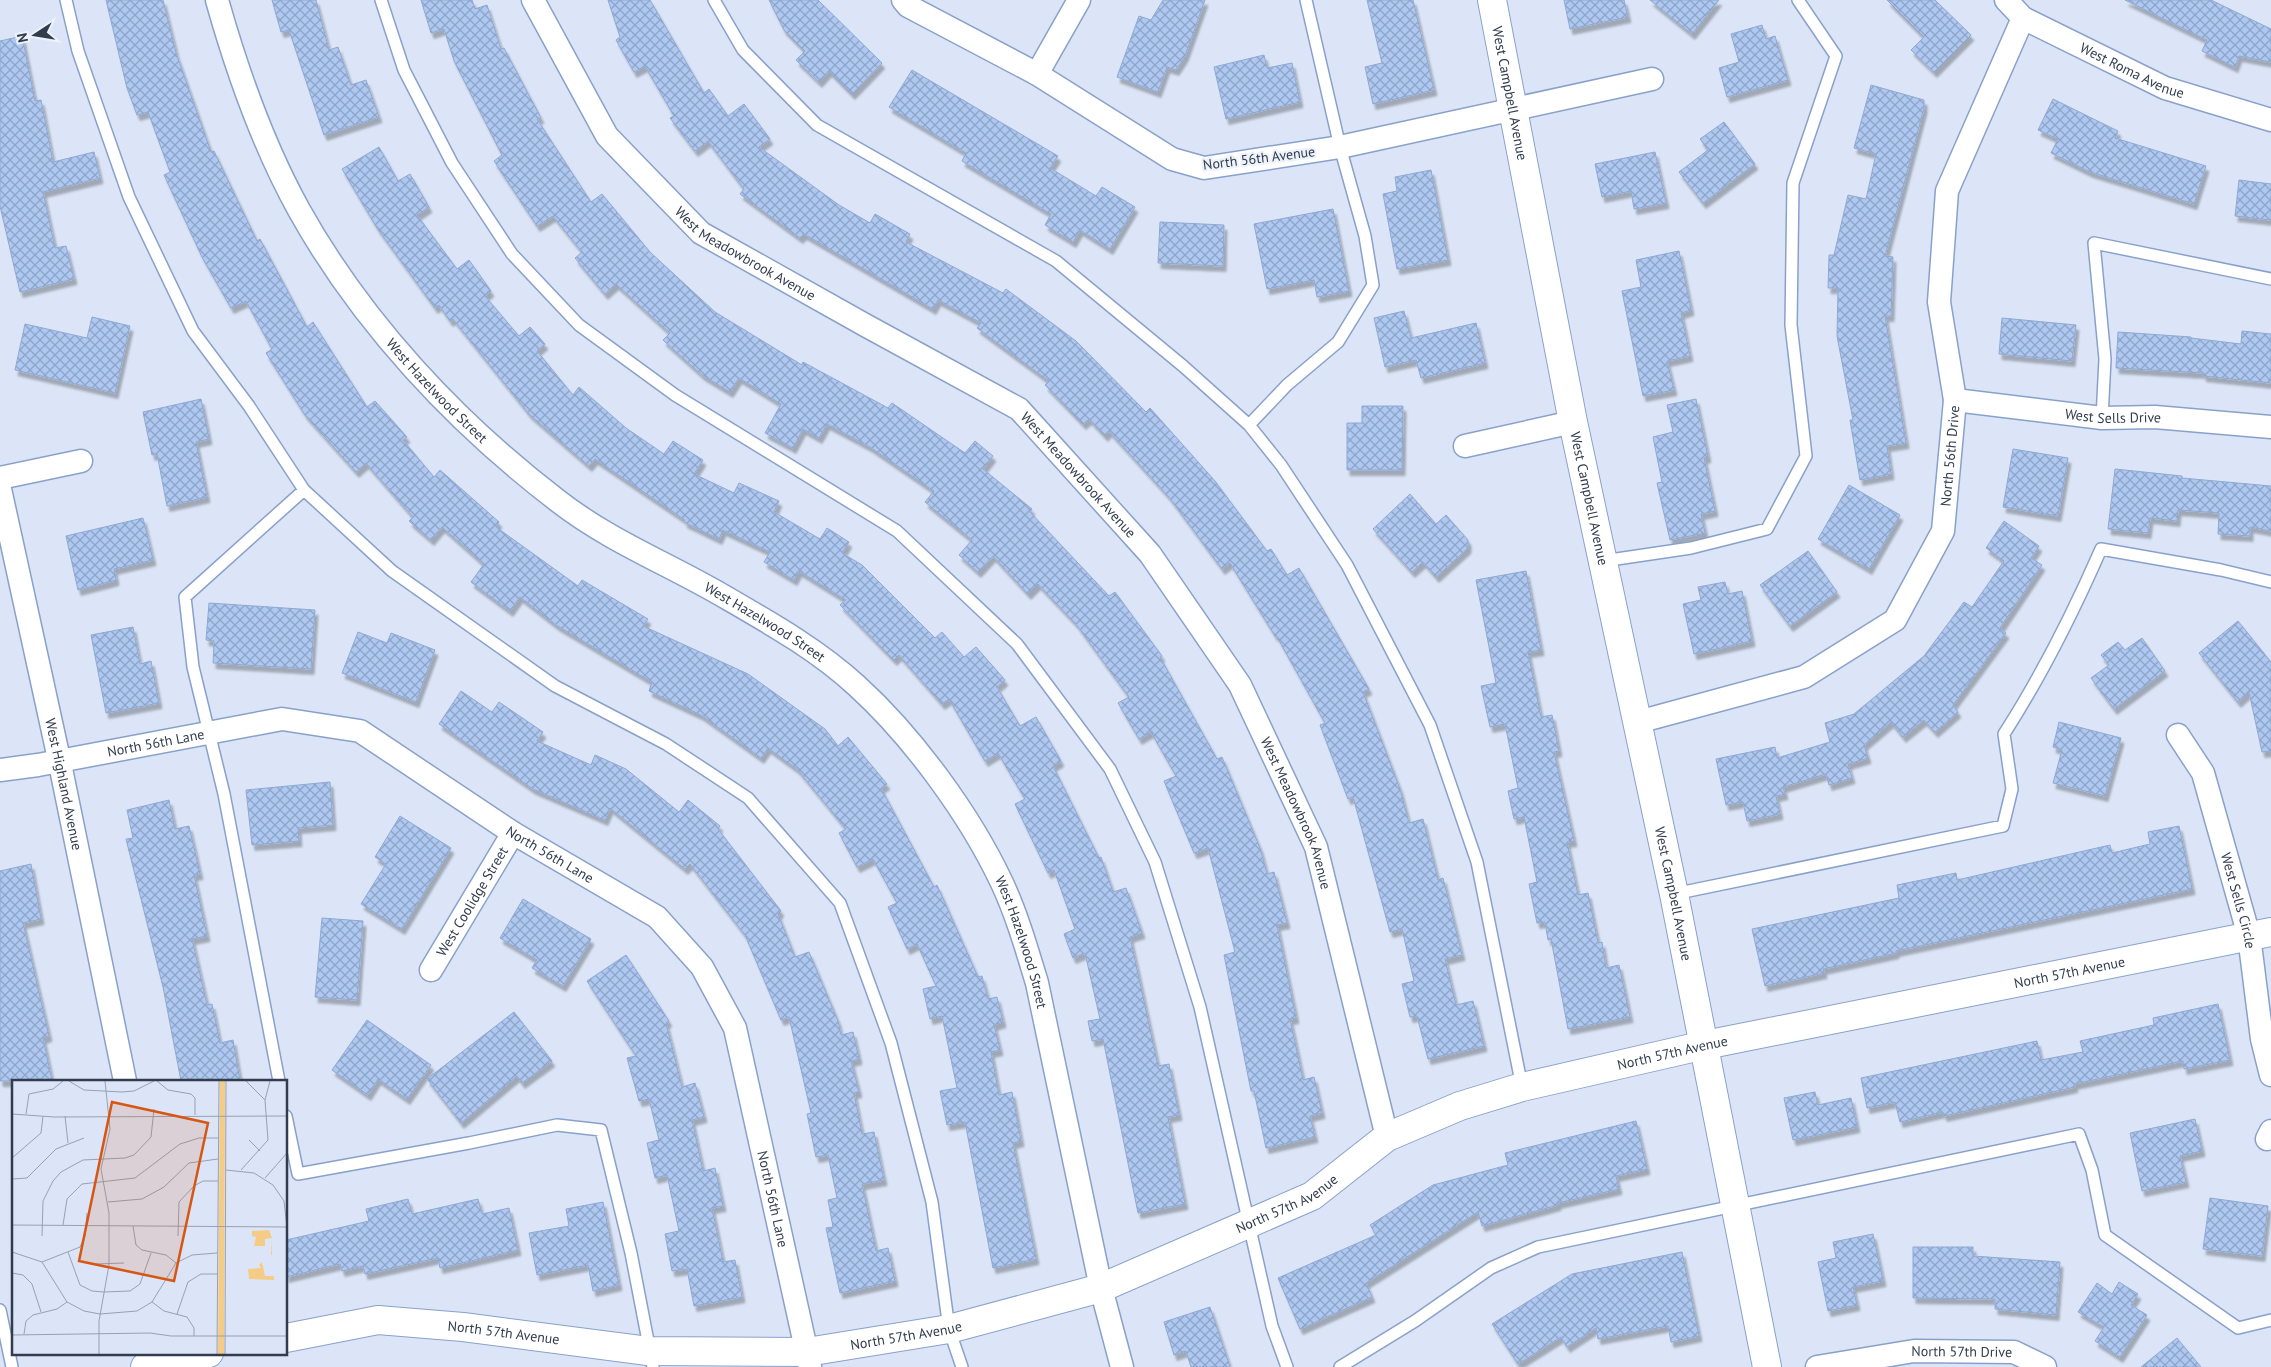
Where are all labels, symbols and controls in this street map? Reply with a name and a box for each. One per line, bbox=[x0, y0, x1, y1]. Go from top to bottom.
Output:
north arrow bbox=[10, 10, 60, 60]
street label: West Campbell Avenue bbox=[1488, 25, 1532, 162]
text: N bbox=[13, 31, 32, 44]
street label: West Roma Avenue bbox=[2077, 39, 2186, 102]
street label: North 56th Avenue bbox=[1202, 142, 1316, 174]
street label: West Meadowbrook Avenue bbox=[671, 203, 819, 304]
street label: West Hazelwood Street bbox=[382, 335, 491, 447]
street label: North 56th Drive bbox=[1936, 405, 1963, 507]
street label: West Sells Drive bbox=[2064, 405, 2162, 427]
street label: West Meadowbrook Avenue bbox=[1017, 408, 1140, 542]
street label: West Campbell Avenue bbox=[1566, 430, 1612, 567]
street label: West Hazelwood Street bbox=[701, 578, 829, 666]
street label: West Highland Avenue bbox=[41, 717, 86, 852]
street label: North 56th Lane bbox=[106, 725, 206, 761]
street label: West Meadowbrook Avenue bbox=[1257, 734, 1335, 891]
street label: North 56th Lane bbox=[502, 822, 597, 887]
street label: West Campbell Avenue bbox=[1651, 825, 1696, 962]
street label: West Coolidge Street bbox=[432, 843, 512, 959]
street label: West Sells Circle bbox=[2217, 850, 2260, 950]
street label: West Hazelwood Street bbox=[991, 873, 1051, 1010]
street label: North 57th Avenue bbox=[2012, 952, 2126, 992]
street label: North 57th Avenue bbox=[1615, 1032, 1729, 1074]
inset map bbox=[12, 1080, 288, 1354]
street label: North 56th Lane bbox=[753, 1149, 792, 1249]
street label: North 57th Avenue bbox=[1233, 1170, 1341, 1237]
street label: North 57th Avenue bbox=[447, 1317, 561, 1348]
street label: North 57th Avenue bbox=[849, 1317, 964, 1354]
street label: North 57th Drive bbox=[1911, 1342, 2012, 1361]

